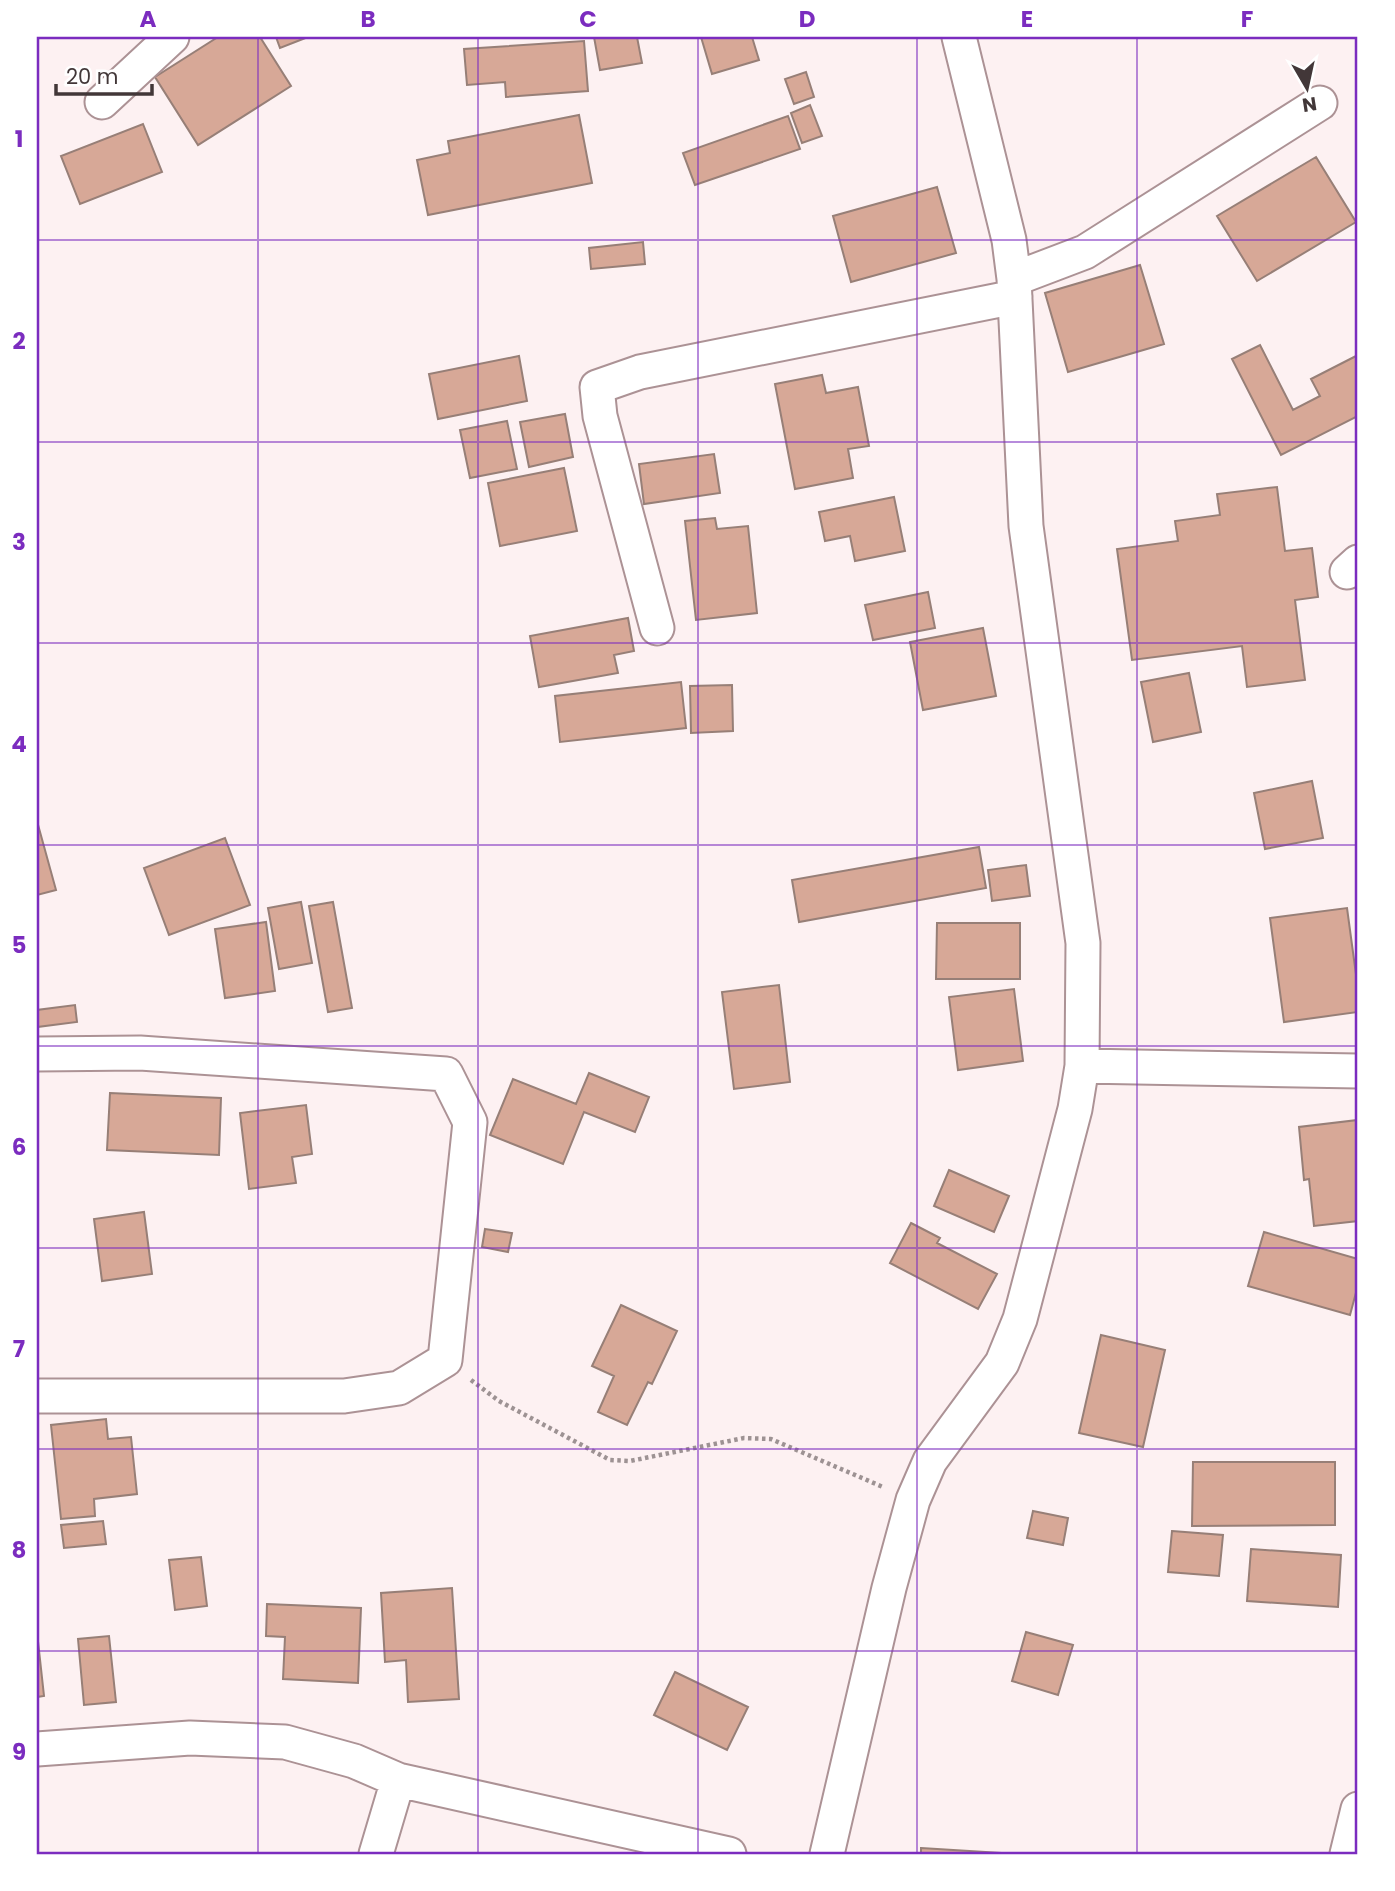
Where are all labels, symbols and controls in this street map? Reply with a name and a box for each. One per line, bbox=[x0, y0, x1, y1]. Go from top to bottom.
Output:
text: A bbox=[140, 3, 157, 35]
text: B bbox=[360, 3, 376, 35]
text: C bbox=[579, 3, 597, 35]
text: D bbox=[799, 3, 815, 35]
text: E bbox=[1021, 3, 1033, 35]
text: F bbox=[1241, 3, 1253, 35]
scale bar bbox=[56, 52, 152, 96]
north arrow bbox=[1272, 52, 1342, 122]
text: 20 m bbox=[66, 62, 119, 91]
text: N bbox=[1300, 90, 1319, 119]
text: 1 bbox=[15, 123, 23, 155]
text: 2 bbox=[12, 325, 26, 357]
text: 3 bbox=[12, 526, 26, 558]
text: 4 bbox=[11, 728, 27, 760]
text: 5 bbox=[12, 929, 26, 961]
text: 6 bbox=[12, 1131, 26, 1163]
text: 7 bbox=[13, 1333, 25, 1365]
text: 8 bbox=[12, 1534, 26, 1566]
text: 9 bbox=[12, 1736, 26, 1768]

